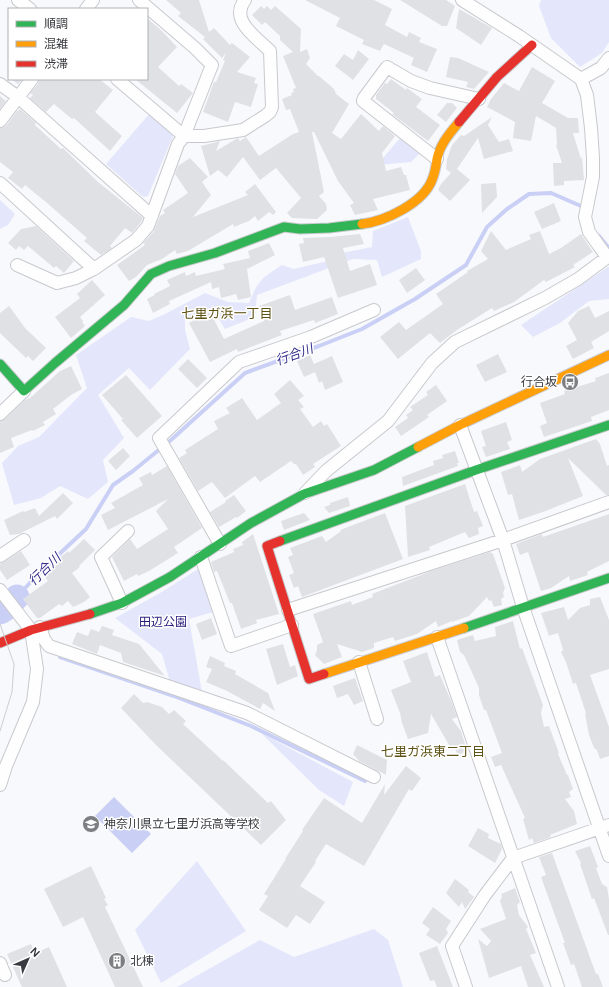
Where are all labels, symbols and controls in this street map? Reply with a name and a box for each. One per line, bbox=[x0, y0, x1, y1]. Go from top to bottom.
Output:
legend bbox=[8, 8, 148, 80]
text: 順調 bbox=[44, 16, 68, 32]
text: 混雑 bbox=[44, 36, 68, 52]
text: 渋滞 bbox=[44, 56, 68, 72]
district label: 七里ガ浜一丁目 bbox=[181, 305, 273, 322]
water label: 行合川 bbox=[273, 339, 317, 369]
bus stop icon: 行合坂 bbox=[560, 372, 580, 392]
place label: 行合坂 bbox=[521, 374, 557, 390]
water label: 行合川 bbox=[24, 548, 66, 589]
park label: 田辺公園 bbox=[139, 614, 187, 630]
district label: 七里ガ浜東二丁目 bbox=[381, 743, 485, 760]
school or university icon: 神奈川県立七里ガ浜高等学校 bbox=[81, 814, 101, 834]
place label: 神奈川県立七里ガ浜高等学校 bbox=[104, 816, 260, 832]
north arrow bbox=[8, 939, 48, 979]
text: N bbox=[27, 944, 43, 960]
building icon: 北棟 bbox=[107, 951, 127, 971]
place label: 北棟 bbox=[130, 953, 154, 969]

